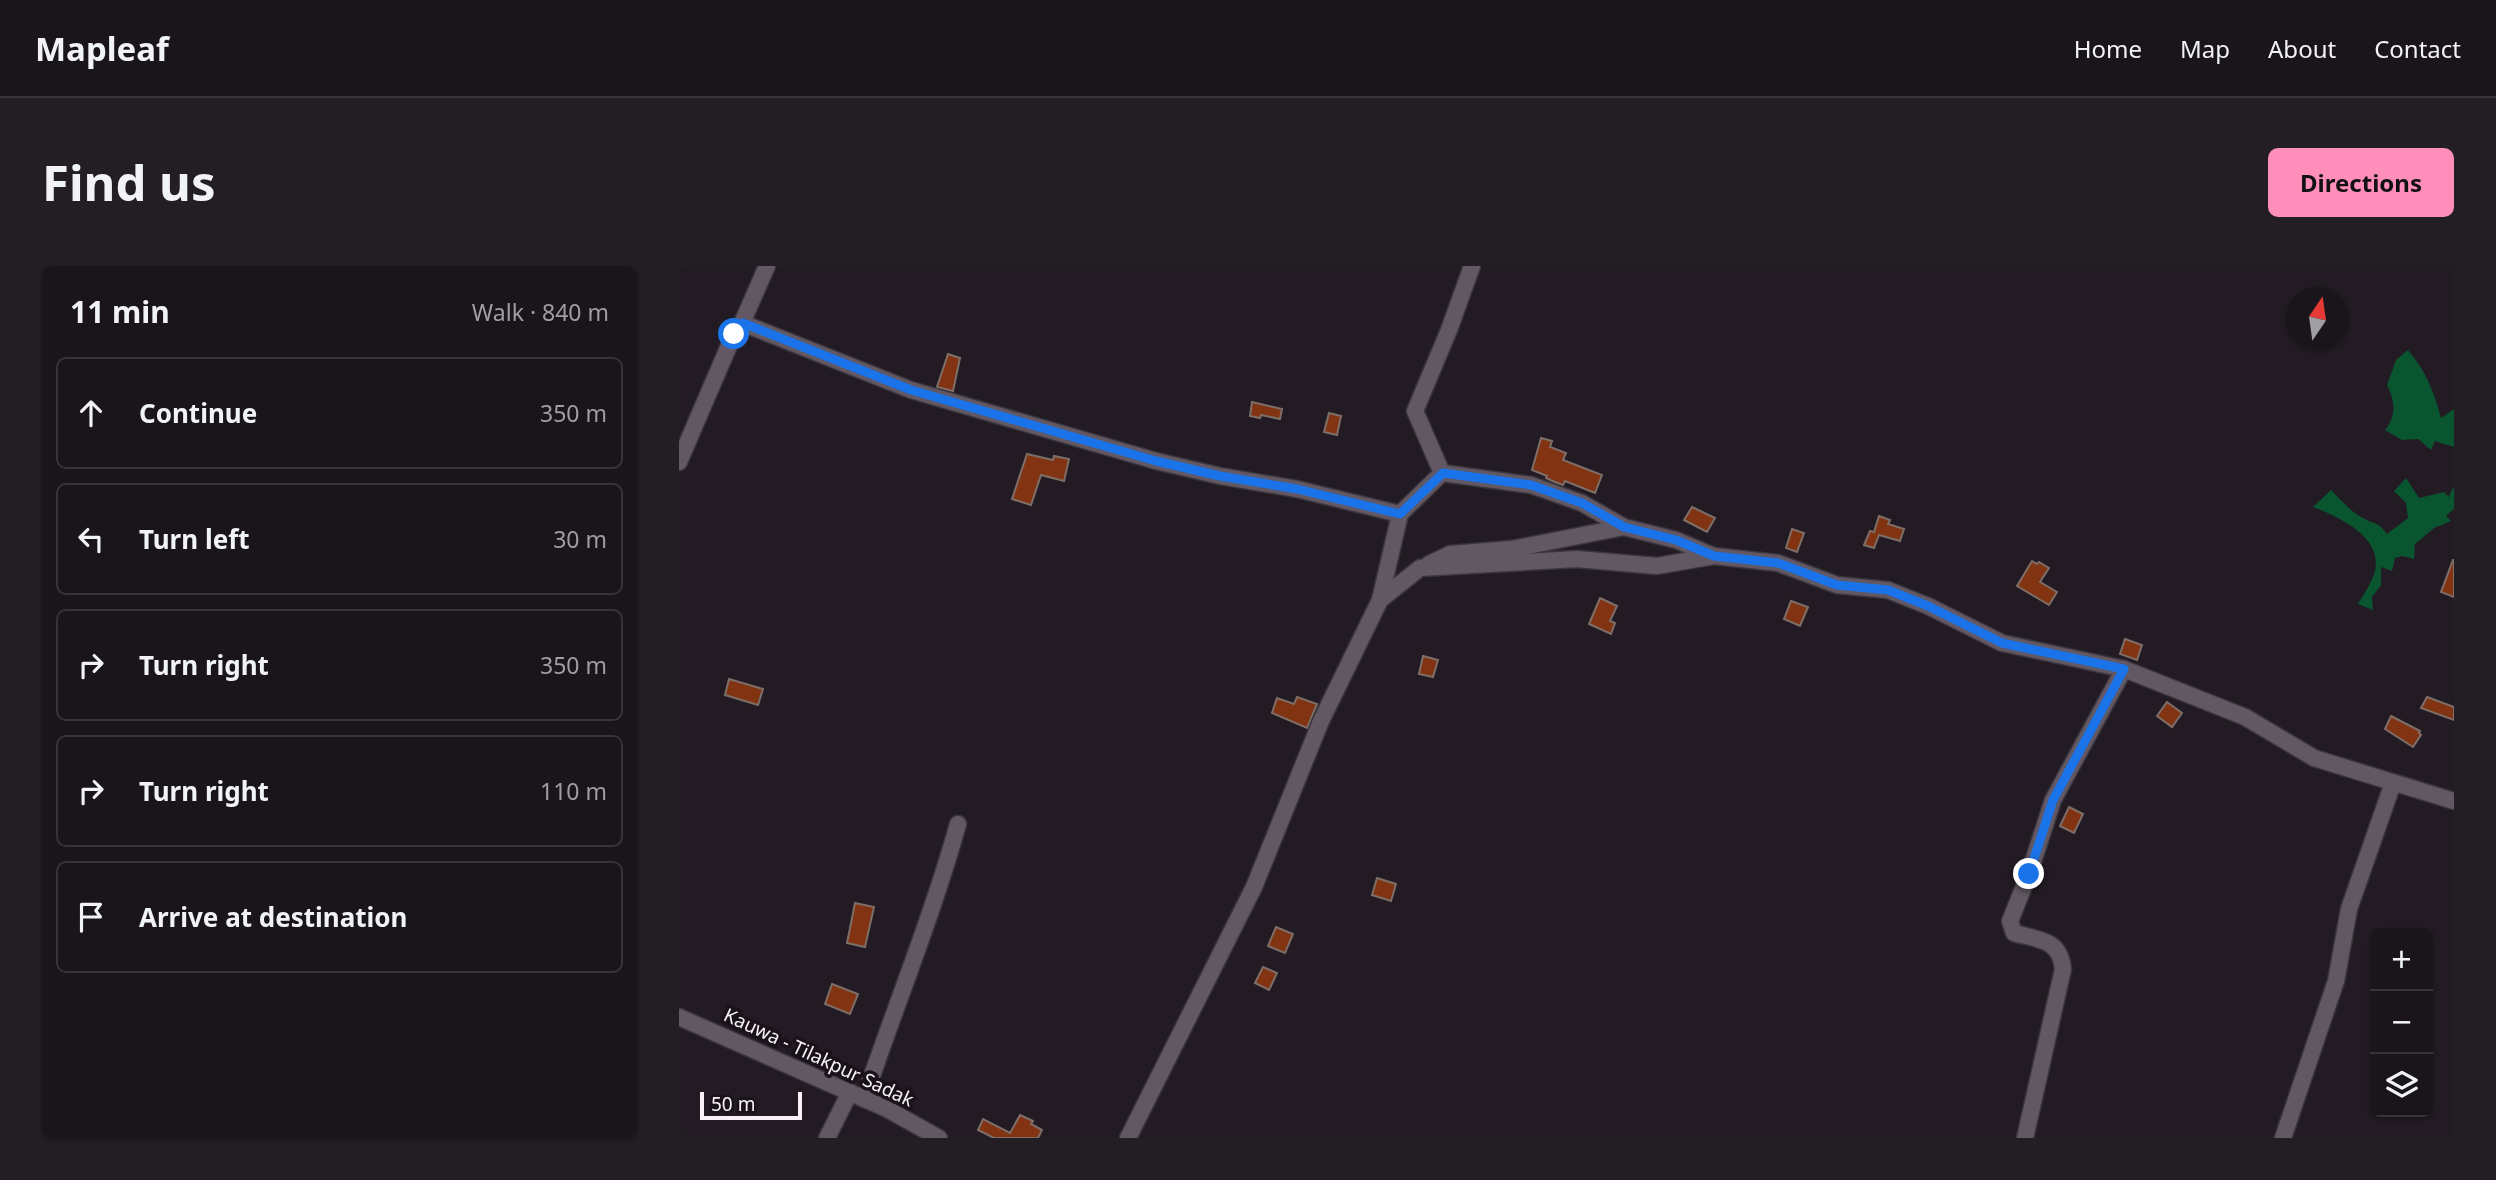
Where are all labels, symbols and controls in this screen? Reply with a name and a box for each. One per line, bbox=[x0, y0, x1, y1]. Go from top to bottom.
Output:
text: Mapleaf bbox=[35, 26, 169, 71]
text: Home bbox=[2074, 32, 2142, 65]
text: Map bbox=[2180, 32, 2230, 65]
text: About bbox=[2268, 32, 2336, 65]
text: Contact bbox=[2374, 32, 2461, 65]
button: Directions bbox=[2268, 148, 2454, 217]
text: Find us bbox=[42, 149, 216, 215]
north arrow bbox=[2286, 287, 2349, 350]
text: 11 min bbox=[70, 291, 170, 332]
text: Walk · 840 m bbox=[472, 296, 609, 328]
route start bbox=[718, 318, 749, 349]
icon: ahead bbox=[72, 394, 110, 432]
text: Continue bbox=[139, 395, 257, 431]
text: 350 m bbox=[540, 397, 607, 429]
icon: left bbox=[72, 520, 110, 558]
text: Turn left bbox=[139, 521, 250, 557]
text: 30 m bbox=[553, 523, 607, 555]
icon: right bbox=[72, 646, 110, 684]
text: Turn right bbox=[139, 647, 269, 683]
text: 350 m bbox=[540, 649, 607, 681]
icon: right bbox=[72, 772, 110, 810]
text: Turn right bbox=[139, 773, 269, 809]
text: 110 m bbox=[540, 775, 607, 807]
route end bbox=[2013, 858, 2044, 889]
icon: arrive bbox=[72, 898, 110, 936]
text: Arrive at destination bbox=[139, 899, 408, 935]
map controls bbox=[2370, 928, 2433, 1117]
button: + bbox=[2370, 928, 2433, 991]
button: − bbox=[2370, 991, 2433, 1054]
street label: Kauwa - Tilakpur Sadak bbox=[720, 1002, 918, 1112]
button: layers bbox=[2370, 1054, 2433, 1117]
scale bar bbox=[700, 1089, 801, 1121]
text: 50 m bbox=[711, 1091, 755, 1117]

